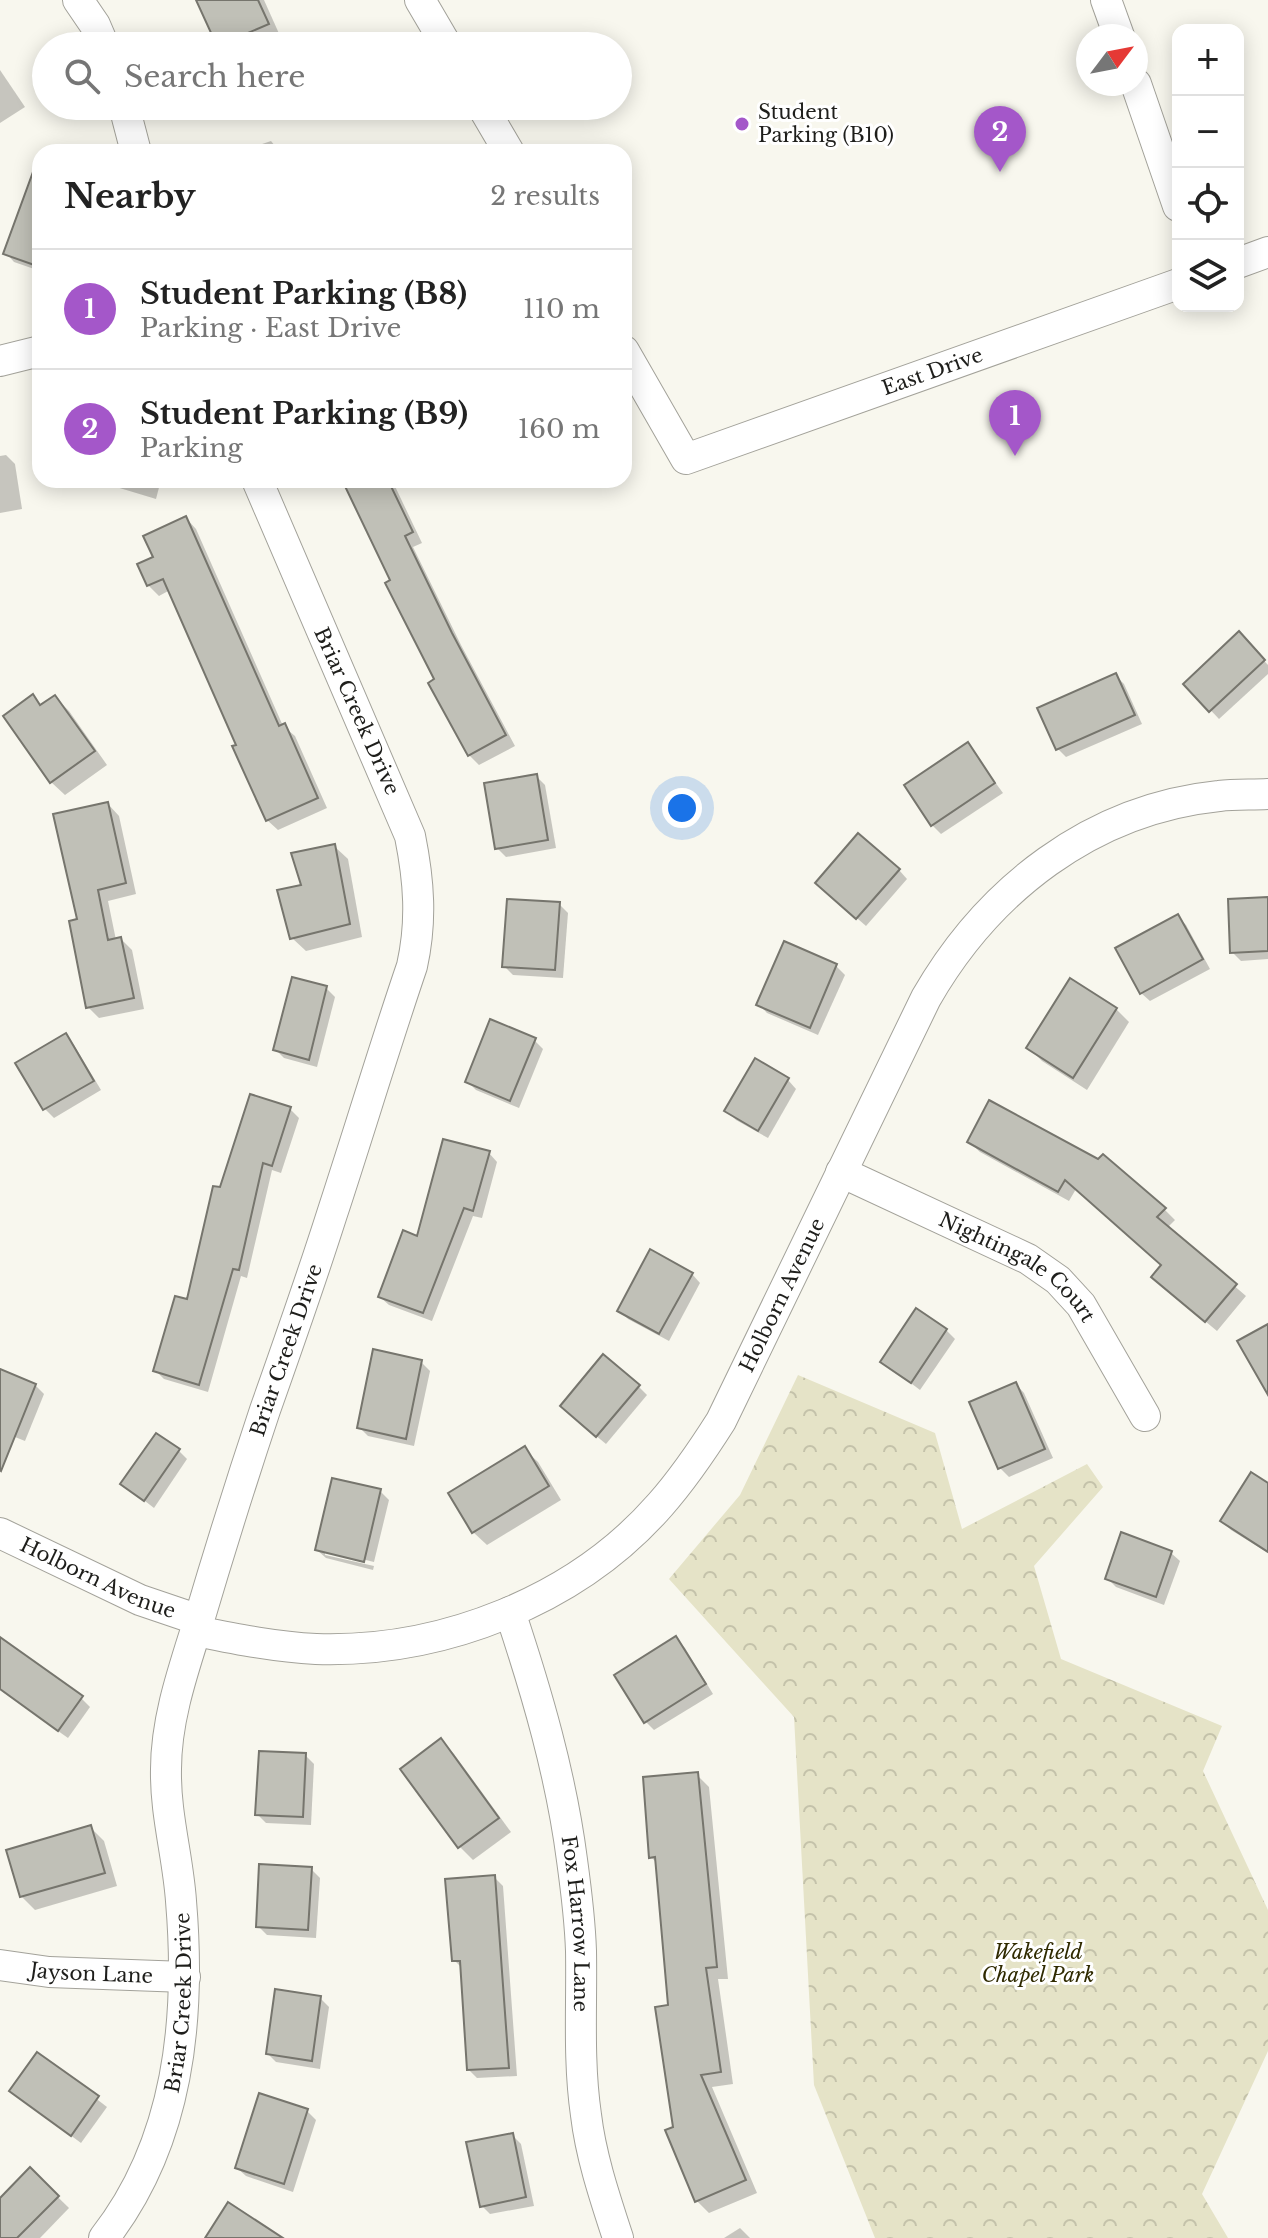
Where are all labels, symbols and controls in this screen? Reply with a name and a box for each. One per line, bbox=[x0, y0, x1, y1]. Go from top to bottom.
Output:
north arrow bbox=[1076, 24, 1148, 96]
map controls bbox=[1172, 24, 1244, 312]
button: + bbox=[1172, 24, 1244, 96]
search box bbox=[32, 32, 632, 120]
icon: search bbox=[60, 54, 104, 98]
text: Search here bbox=[124, 58, 305, 95]
button: − bbox=[1172, 96, 1244, 168]
place label: Student Parking (B10) bbox=[758, 100, 894, 147]
pin: 2 bbox=[974, 106, 1026, 172]
marker: Student Parking (B10) bbox=[733, 115, 751, 133]
button: locate bbox=[1172, 168, 1244, 240]
text: Nearby bbox=[64, 175, 196, 217]
text: 2 results bbox=[490, 180, 600, 212]
button: layers bbox=[1172, 240, 1244, 312]
text: Student Parking (B8) bbox=[140, 275, 467, 312]
text: 1 bbox=[84, 293, 96, 325]
text: 110 m bbox=[523, 293, 600, 325]
text: Parking · East Drive bbox=[140, 312, 401, 344]
street label: East Drive bbox=[879, 342, 986, 400]
pin: 1 bbox=[989, 390, 1041, 456]
text: Student Parking (B9) bbox=[140, 395, 468, 432]
text: 2 bbox=[82, 413, 98, 445]
text: 160 m bbox=[518, 413, 600, 445]
text: Parking bbox=[140, 432, 243, 464]
street label: Briar Creek Drive bbox=[309, 624, 405, 798]
your location bbox=[662, 788, 702, 828]
street label: Nightingale Court bbox=[935, 1207, 1100, 1327]
street label: Holborn Avenue bbox=[735, 1214, 829, 1376]
street label: Briar Creek Drive bbox=[245, 1261, 327, 1439]
street label: Holborn Avenue bbox=[16, 1532, 179, 1623]
street label: Fox Harrow Lane bbox=[557, 1834, 593, 2012]
street label: Briar Creek Drive bbox=[160, 1912, 196, 2095]
park label: Wakefield Chapel Park bbox=[982, 1940, 1094, 1987]
street label: Jayson Lane bbox=[26, 1957, 153, 1988]

